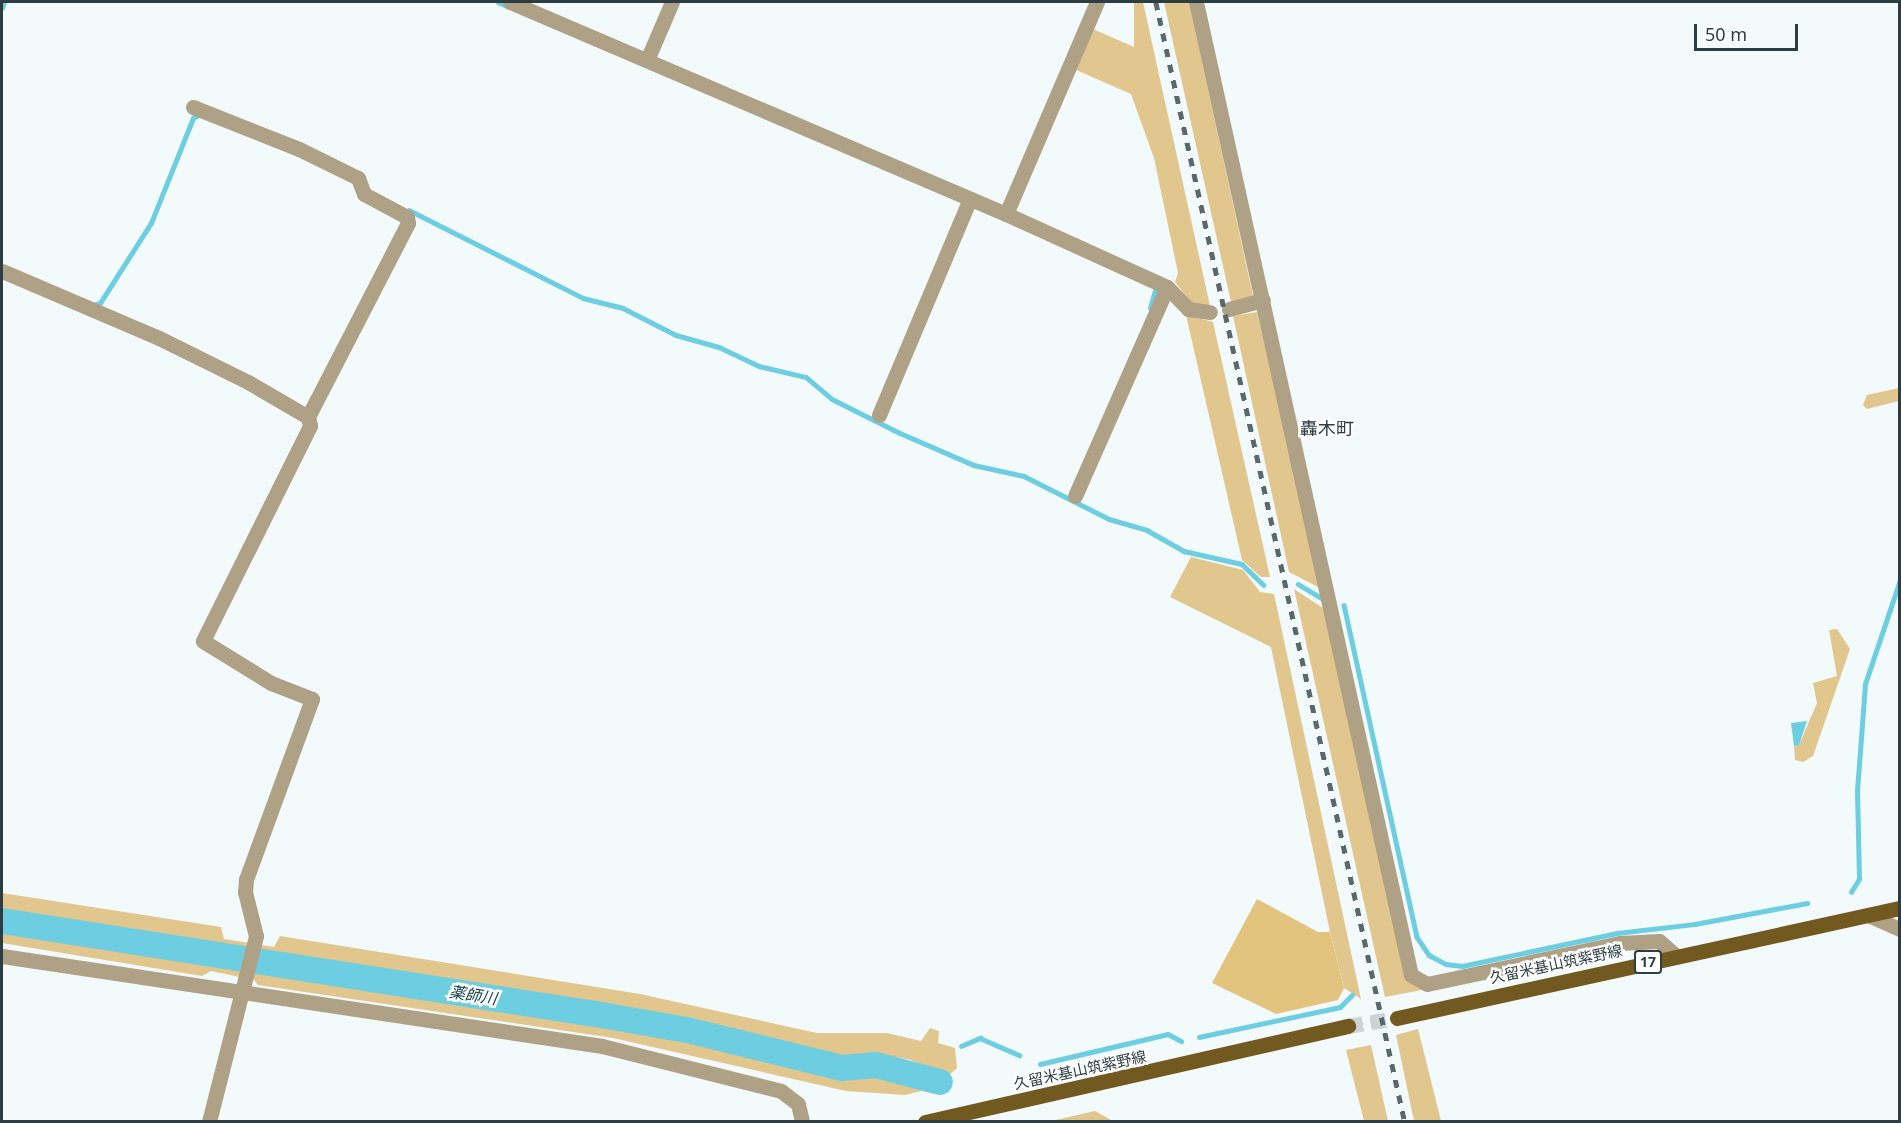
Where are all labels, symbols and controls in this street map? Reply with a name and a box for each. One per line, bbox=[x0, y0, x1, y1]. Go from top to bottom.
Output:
scale bar bbox=[1697, 12, 1800, 50]
text: 50 m bbox=[1705, 22, 1747, 46]
district label: 轟木町 bbox=[1300, 417, 1354, 439]
street label: 久留米基山筑紫野線 bbox=[1488, 941, 1624, 987]
road number: 17 bbox=[1633, 951, 1663, 973]
water label: 薬師川 bbox=[448, 982, 498, 1008]
street label: 久留米基山筑紫野線 bbox=[1012, 1047, 1148, 1093]

